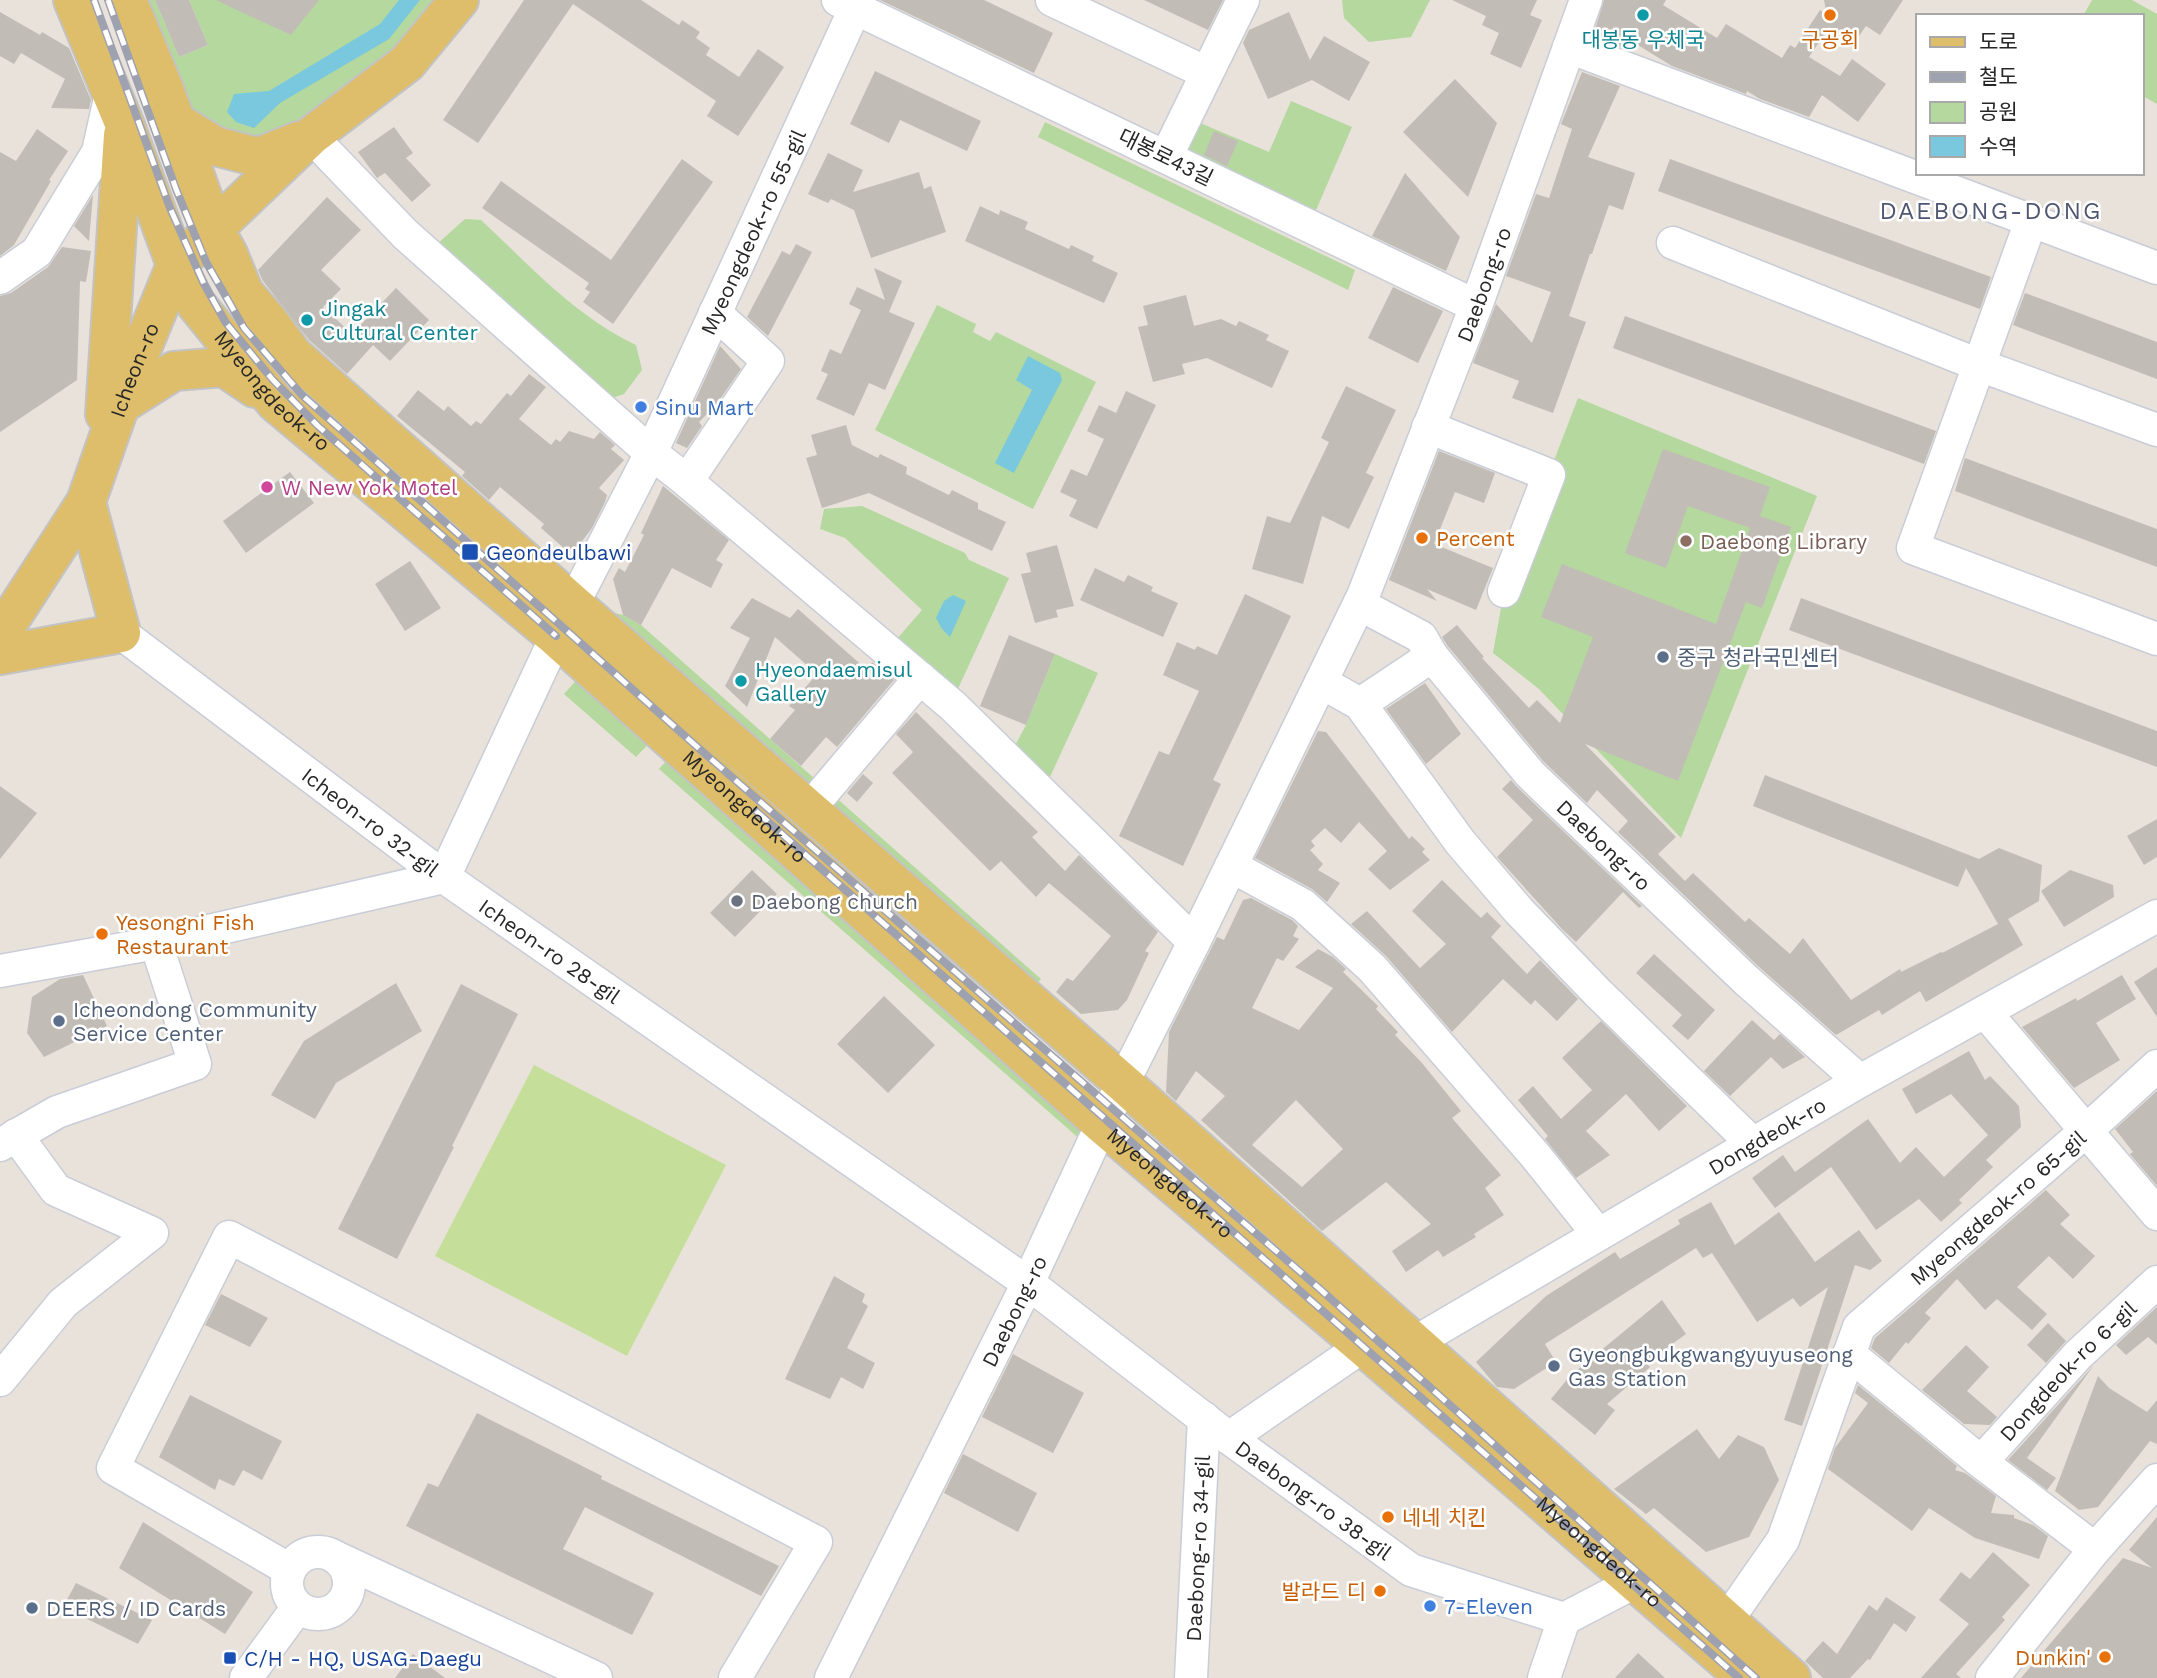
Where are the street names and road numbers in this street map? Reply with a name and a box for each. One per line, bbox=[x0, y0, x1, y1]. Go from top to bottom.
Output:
street label: 대봉로43길 bbox=[1115, 123, 1217, 191]
street label: Myeongdeok-ro 55-gil bbox=[695, 125, 811, 339]
street label: Daebong-ro bbox=[1451, 223, 1516, 345]
street label: Icheon-ro bbox=[104, 318, 164, 421]
street label: Myeongdeok-ro bbox=[209, 325, 336, 456]
street label: Myeongdeok-ro bbox=[678, 744, 813, 868]
street label: Icheon-ro 32-gil bbox=[297, 762, 445, 882]
street label: Daebong-ro bbox=[1552, 794, 1656, 895]
street label: Icheon-ro 28-gil bbox=[474, 893, 626, 1009]
street label: Dongdeok-ro bbox=[1704, 1091, 1830, 1180]
street label: Myeongdeok-ro bbox=[1102, 1122, 1239, 1243]
street label: Myeongdeok-ro 65-gil bbox=[1905, 1124, 2091, 1290]
street label: Daebong-ro bbox=[976, 1251, 1052, 1371]
street label: Dongdeok-ro 6-gil bbox=[1994, 1295, 2142, 1446]
street label: Daebong-ro 38-gil bbox=[1231, 1435, 1397, 1565]
street label: Daebong-ro 34-gil bbox=[1180, 1454, 1215, 1642]
street label: Myeongdeok-ro bbox=[1532, 1490, 1668, 1612]

